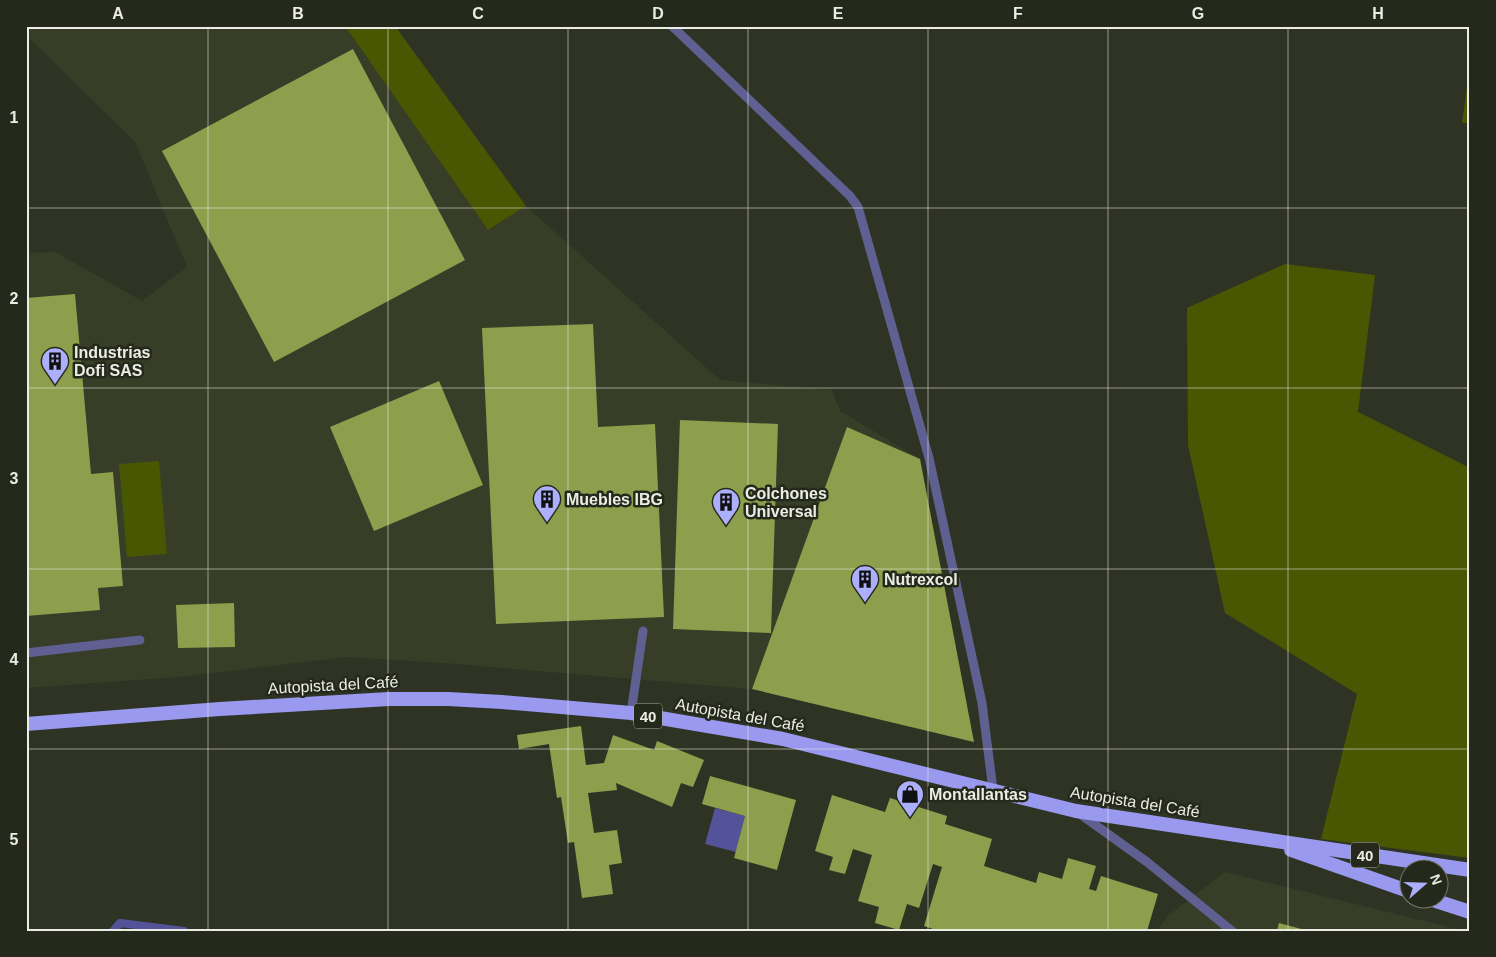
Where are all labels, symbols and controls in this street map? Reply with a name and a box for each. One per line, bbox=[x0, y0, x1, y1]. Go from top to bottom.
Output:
text: A bbox=[112, 5, 124, 22]
text: B bbox=[292, 5, 304, 22]
text: C bbox=[472, 5, 484, 22]
text: D bbox=[652, 5, 664, 22]
text: E bbox=[833, 5, 844, 22]
text: F bbox=[1013, 5, 1023, 22]
text: G bbox=[1192, 5, 1204, 22]
text: H bbox=[1372, 5, 1384, 22]
text: 1 bbox=[10, 109, 19, 126]
text: 2 bbox=[10, 290, 19, 307]
place label: Industrias Dofi SAS bbox=[74, 344, 151, 379]
building icon: Industrias Dofi SAS bbox=[40, 346, 70, 385]
text: 3 bbox=[10, 470, 19, 487]
building icon: Muebles IBG bbox=[532, 484, 562, 523]
place label: Colchones Universal bbox=[745, 485, 827, 520]
building icon: Colchones Universal bbox=[711, 487, 741, 526]
place label: Muebles IBG bbox=[566, 491, 663, 508]
building icon: Nutrexcol bbox=[850, 564, 880, 603]
place label: Nutrexcol bbox=[884, 571, 958, 588]
text: 4 bbox=[10, 651, 19, 668]
street label: Autopista del Café bbox=[267, 673, 399, 697]
street label: Autopista del Café bbox=[674, 695, 806, 735]
road number: 40 bbox=[634, 704, 662, 728]
shop icon: Montallantas bbox=[895, 779, 925, 818]
street label: Autopista del Café bbox=[1069, 783, 1201, 821]
place label: Montallantas bbox=[929, 786, 1027, 803]
text: 5 bbox=[10, 831, 19, 848]
road number: 40 bbox=[1351, 842, 1379, 868]
north arrow bbox=[1398, 860, 1448, 910]
text: N bbox=[1427, 872, 1445, 887]

